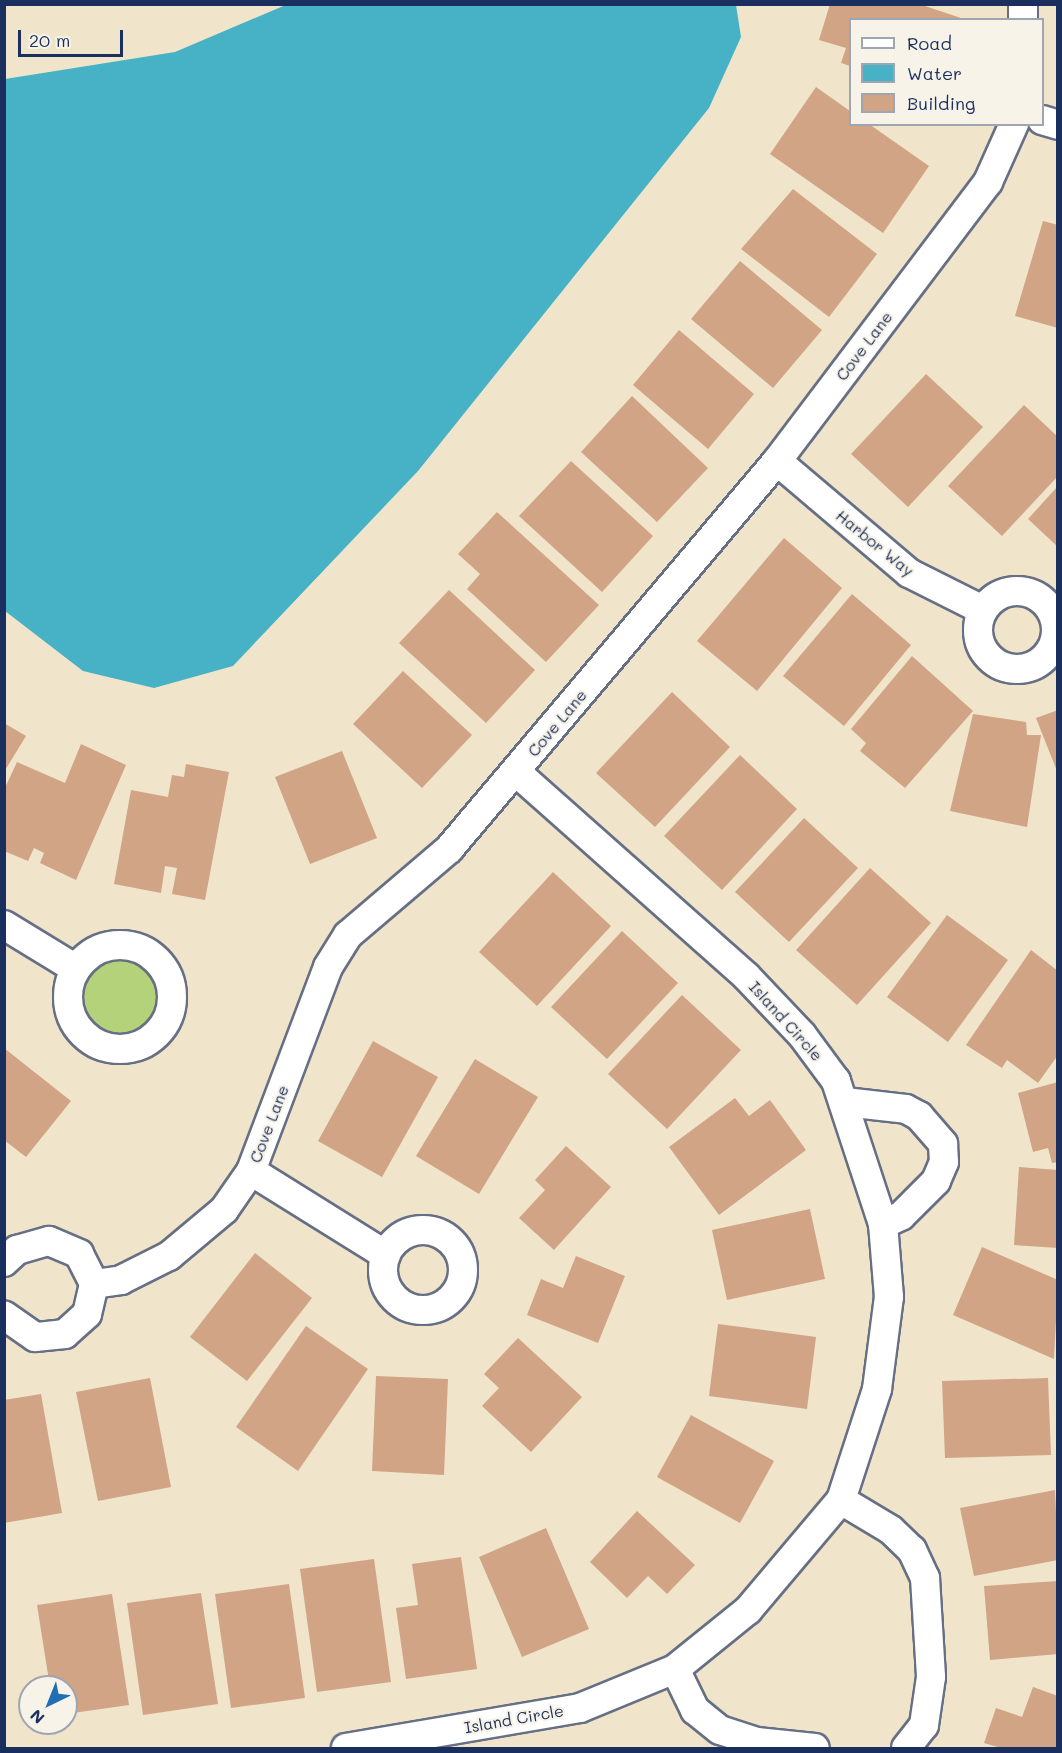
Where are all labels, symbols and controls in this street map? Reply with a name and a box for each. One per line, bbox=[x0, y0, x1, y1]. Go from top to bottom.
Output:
scale bar bbox=[21, 18, 126, 56]
legend bbox=[849, 18, 1044, 126]
text: 20 m bbox=[29, 28, 70, 52]
text: Road bbox=[907, 31, 952, 55]
text: Water bbox=[907, 61, 962, 85]
text: Building bbox=[907, 91, 975, 115]
street label: Cove Lane bbox=[832, 308, 896, 384]
street label: Harbor Way bbox=[832, 506, 918, 580]
street label: Cove Lane bbox=[523, 686, 591, 760]
street label: Island Circle bbox=[745, 977, 827, 1065]
street label: Cove Lane bbox=[245, 1082, 293, 1166]
north arrow bbox=[18, 1675, 78, 1735]
street label: Island Circle bbox=[463, 1701, 565, 1737]
text: N bbox=[25, 1705, 48, 1729]

